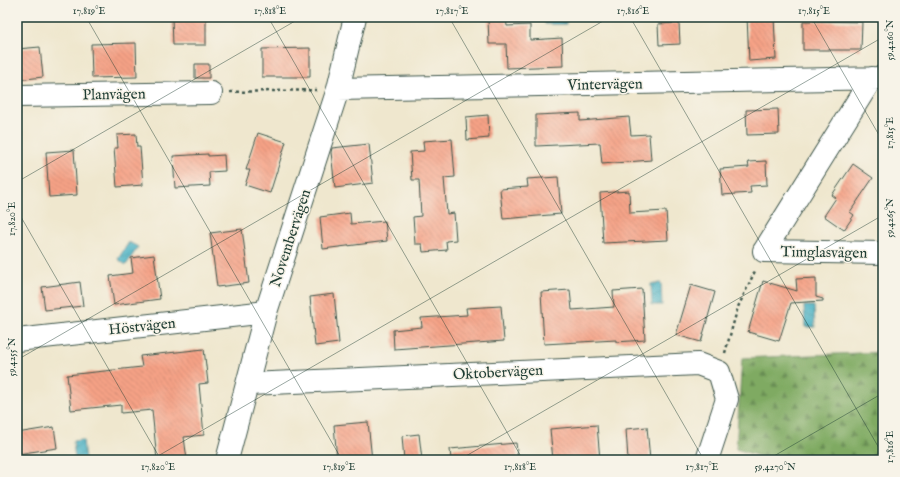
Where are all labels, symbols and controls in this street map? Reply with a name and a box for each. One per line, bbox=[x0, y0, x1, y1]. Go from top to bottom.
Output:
text: 17.819°E bbox=[73, 5, 105, 18]
text: 17.818°E bbox=[254, 5, 286, 18]
text: 17.817°E bbox=[436, 5, 469, 18]
text: 17.816°E bbox=[617, 5, 649, 18]
text: 17.815°E bbox=[798, 5, 830, 18]
text: 59.4260°N bbox=[884, 19, 897, 60]
street label: Vintervägen bbox=[566, 74, 643, 95]
street label: Planvägen bbox=[82, 84, 146, 105]
text: 17.815°E bbox=[884, 117, 897, 149]
street label: Novembervägen bbox=[266, 187, 315, 290]
text: 59.4265°N bbox=[884, 198, 897, 238]
text: 17.820°E bbox=[6, 202, 19, 236]
street label: Timglasvägen bbox=[781, 242, 867, 263]
street label: Höstvägen bbox=[108, 314, 176, 339]
text: 59.4255°N bbox=[6, 337, 19, 376]
street label: Oktobervägen bbox=[453, 361, 544, 384]
text: 17.816°E bbox=[884, 431, 897, 463]
text: 17.820°E bbox=[141, 461, 175, 474]
text: 17.819°E bbox=[323, 461, 355, 474]
text: 17.818°E bbox=[504, 461, 536, 474]
text: 17.817°E bbox=[686, 461, 719, 474]
text: 59.4270°N bbox=[754, 461, 796, 474]

